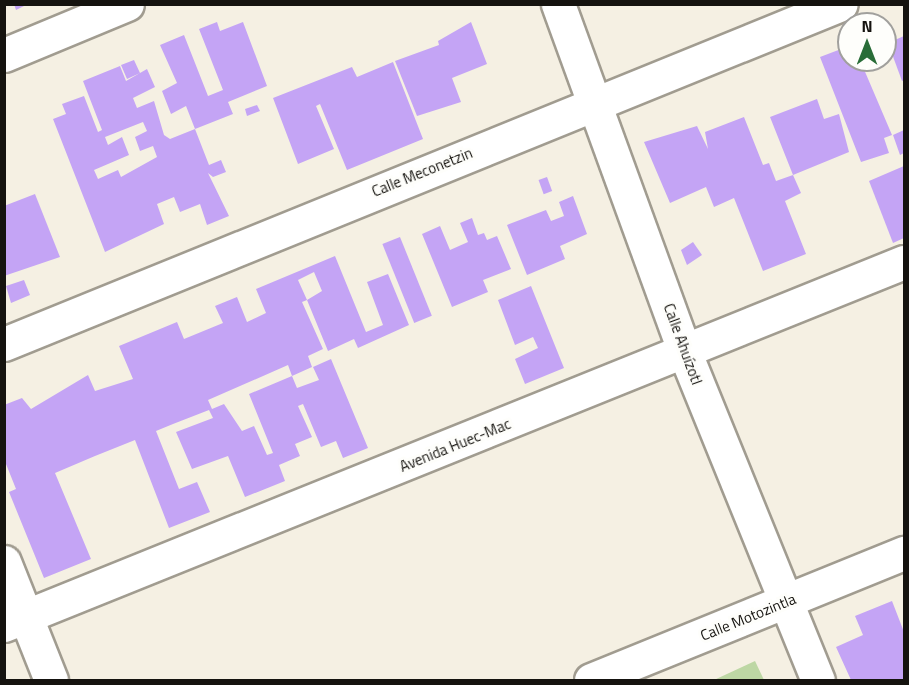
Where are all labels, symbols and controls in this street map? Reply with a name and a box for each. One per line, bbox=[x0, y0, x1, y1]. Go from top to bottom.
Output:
north arrow bbox=[837, 12, 897, 72]
text: N bbox=[861, 14, 873, 38]
street label: Calle Meconetzin bbox=[369, 144, 475, 200]
street label: Calle Ahuízotl bbox=[660, 301, 706, 387]
street label: Avenida Huec-Mac bbox=[397, 415, 513, 475]
street label: Calle Motozintla bbox=[698, 590, 798, 644]

